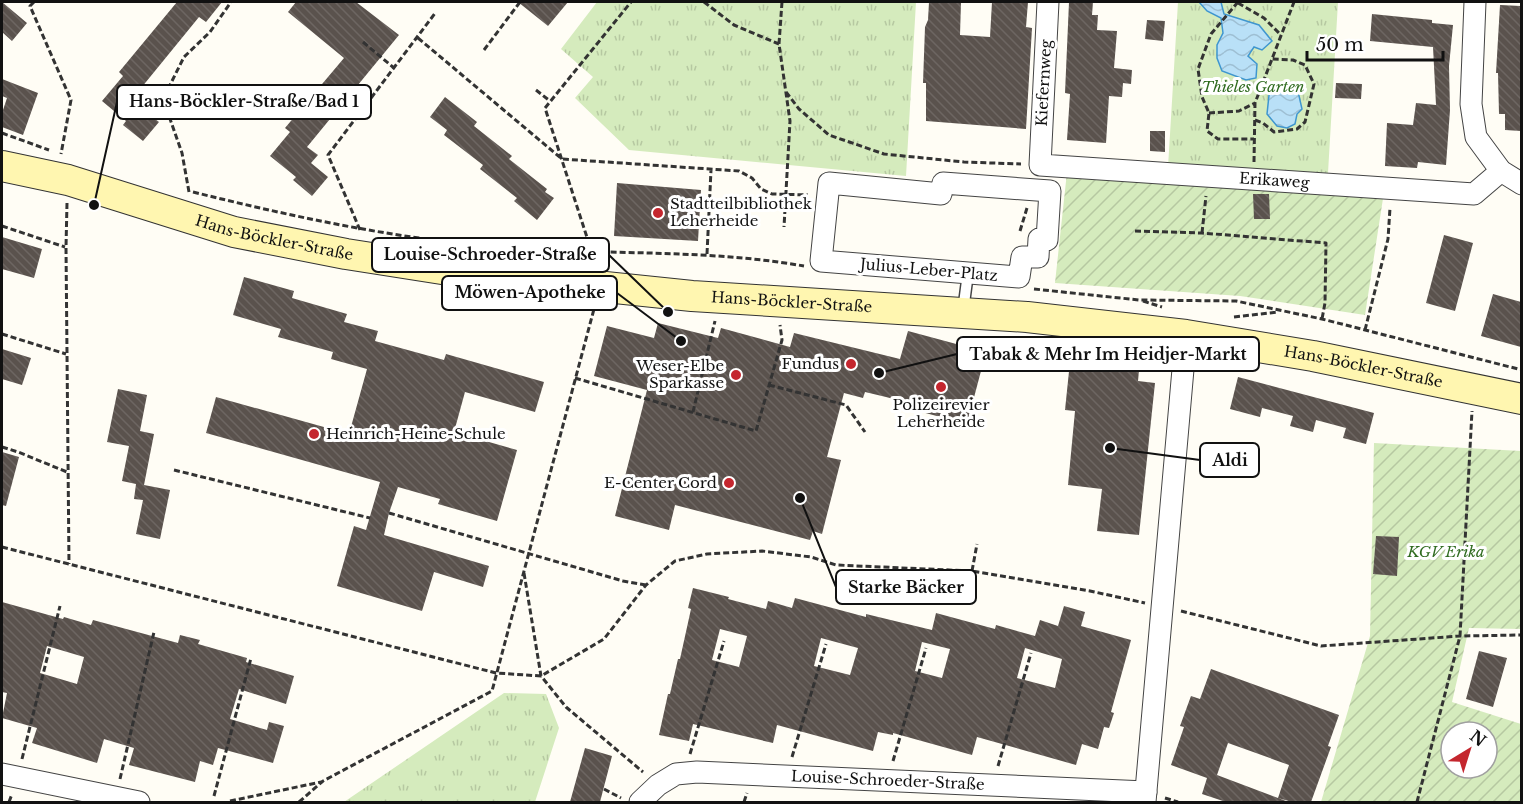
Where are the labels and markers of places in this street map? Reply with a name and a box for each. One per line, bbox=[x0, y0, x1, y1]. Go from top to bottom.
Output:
callout: Hans-Böckler-Straße/Bad 1 bbox=[117, 85, 371, 119]
place label: Stadtteilbibliothek Leherheide bbox=[670, 194, 813, 230]
marker: Stadtteilbibliothek Leherheide bbox=[651, 206, 665, 220]
callout: Louise-Schroeder-Straße bbox=[372, 238, 609, 272]
callout: Möwen-Apotheke bbox=[442, 276, 617, 310]
callout: Tabak & Mehr Im Heidjer-Markt bbox=[957, 337, 1259, 371]
place label: Fundus bbox=[782, 354, 839, 373]
place label: Weser-Elbe Sparkasse bbox=[635, 356, 724, 392]
marker: Fundus bbox=[844, 357, 858, 371]
marker: Weser-Elbe Sparkasse bbox=[729, 368, 743, 382]
marker: Polizeirevier Leherheide bbox=[934, 380, 948, 394]
place label: Polizeirevier Leherheide bbox=[892, 395, 990, 431]
place label: Heinrich-Heine-Schule bbox=[326, 424, 506, 443]
marker: Heinrich-Heine-Schule bbox=[307, 427, 321, 441]
callout: Aldi bbox=[1200, 443, 1259, 477]
place label: E-Center Cord bbox=[604, 473, 717, 492]
marker: E-Center Cord bbox=[722, 476, 736, 490]
callout: Starke Bäcker bbox=[836, 570, 976, 604]

